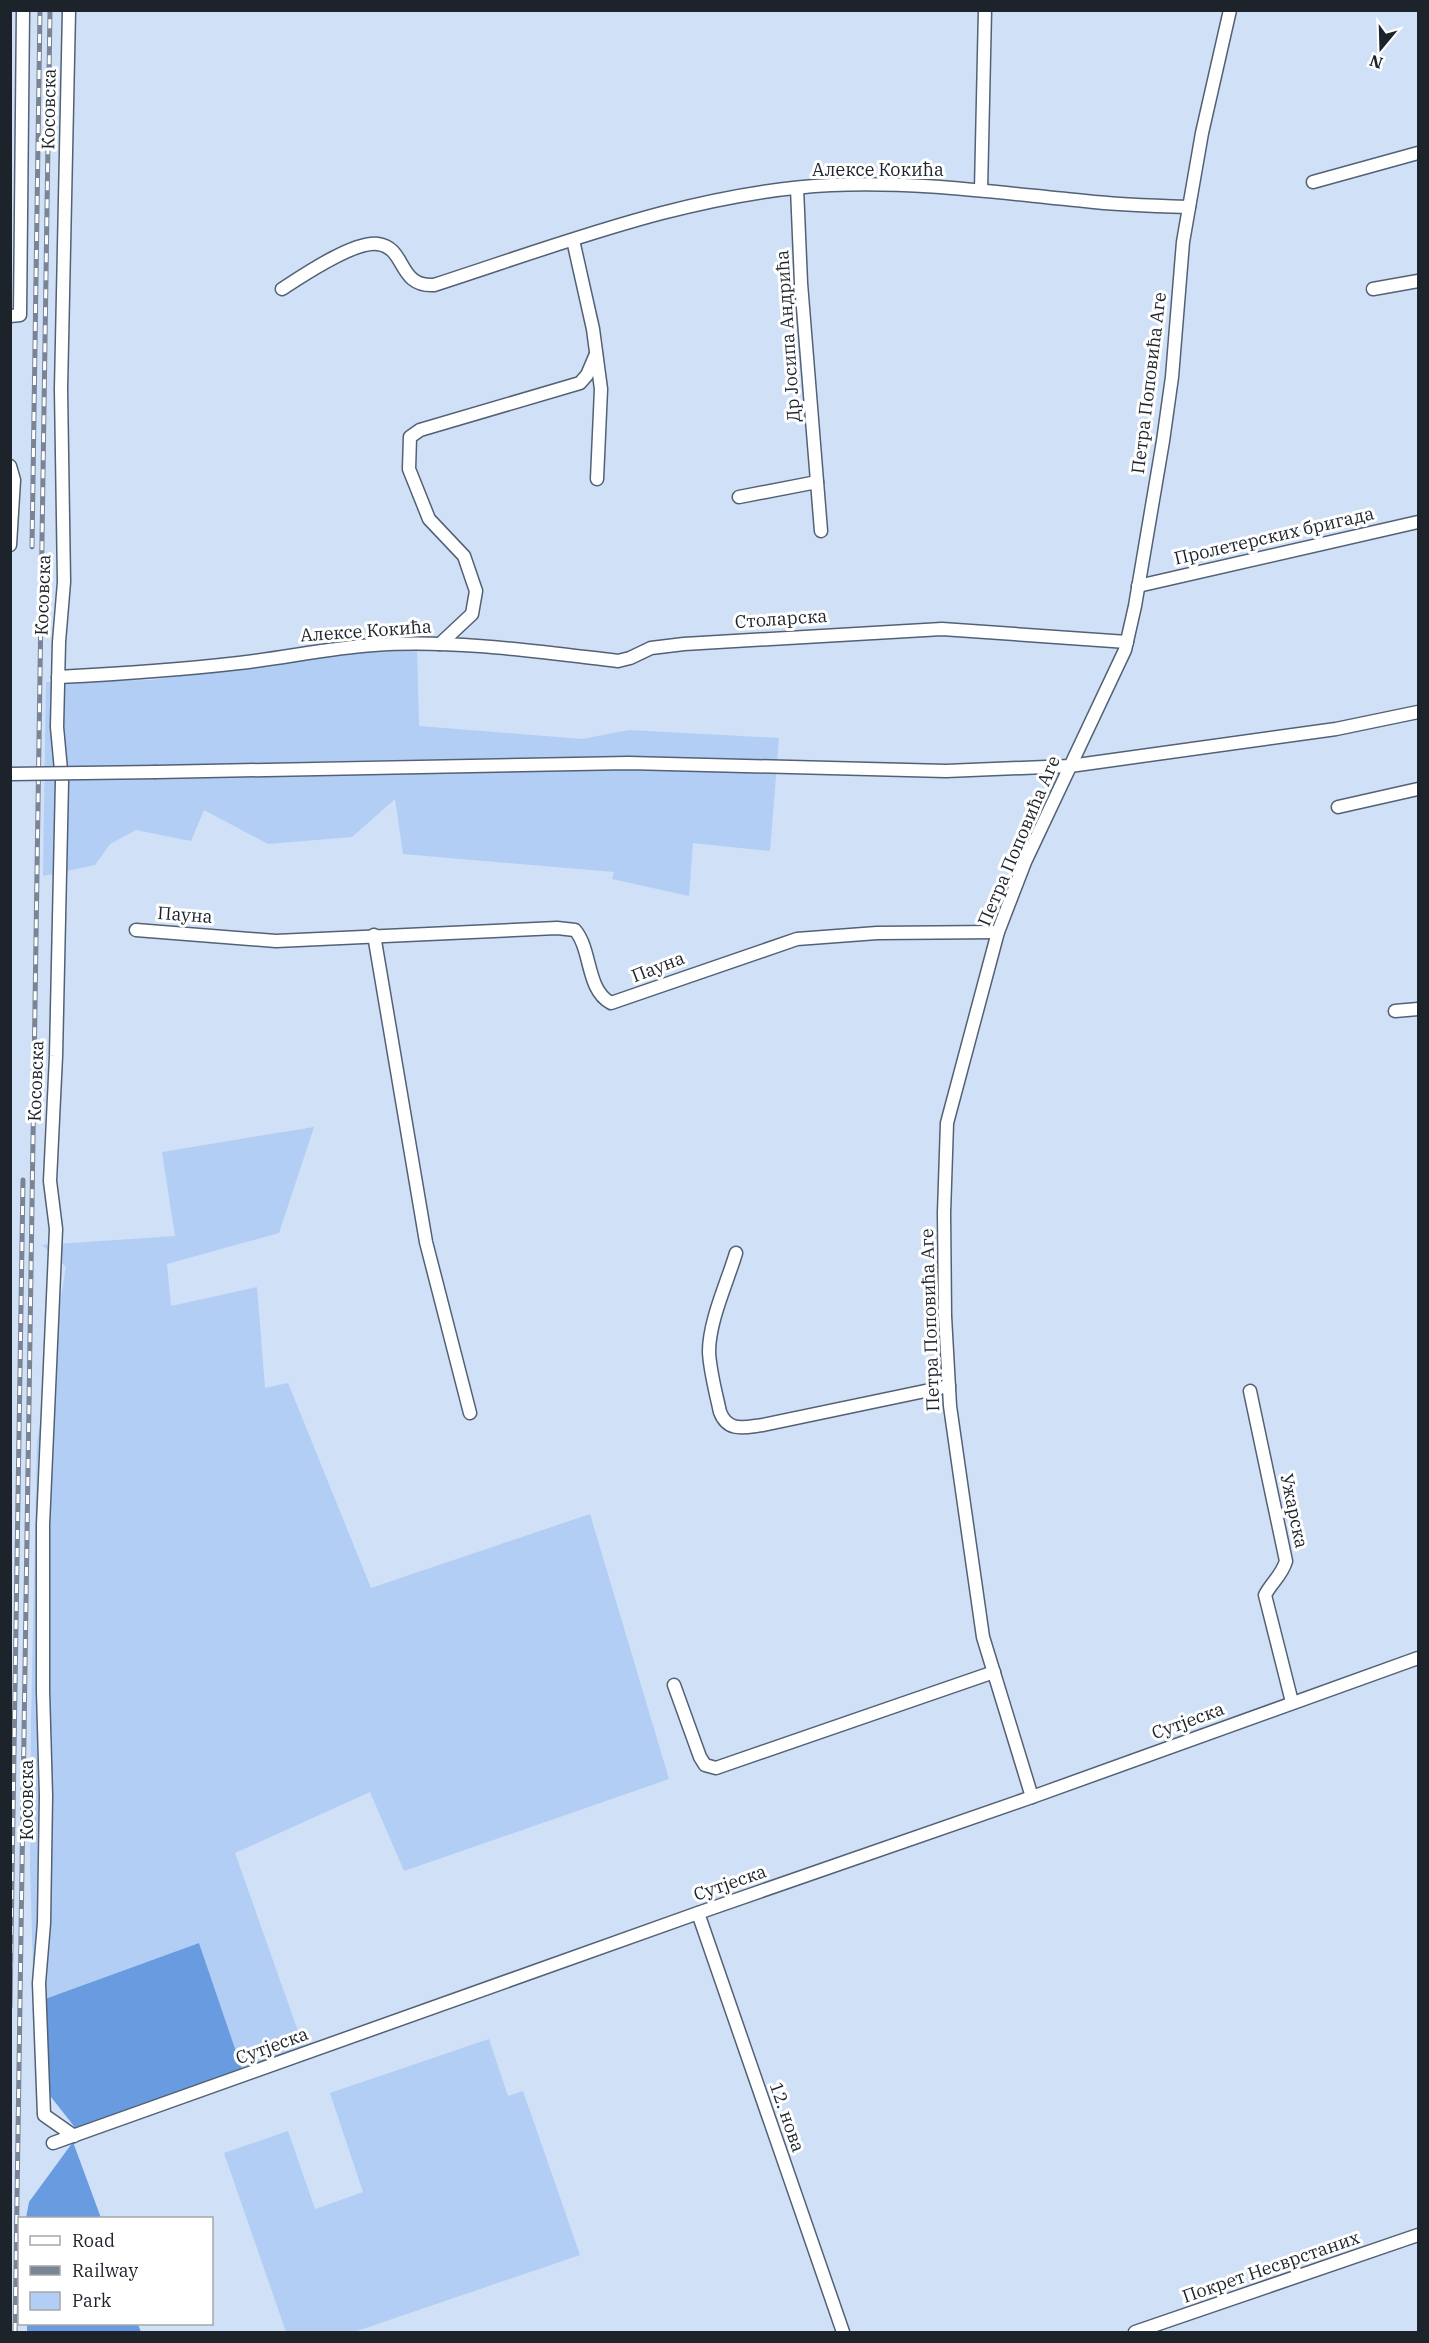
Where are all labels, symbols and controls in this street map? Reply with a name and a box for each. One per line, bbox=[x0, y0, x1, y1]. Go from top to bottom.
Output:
north arrow bbox=[1351, 18, 1411, 78]
text: N bbox=[1367, 51, 1385, 74]
street label: Косовска bbox=[36, 68, 61, 150]
street label: Алексе Кокића bbox=[812, 158, 944, 181]
street label: Др Јосипа Андрића bbox=[770, 249, 805, 423]
street label: Петра Поповића Аге bbox=[1126, 291, 1171, 475]
street label: Пролетерских бригада bbox=[1172, 501, 1376, 570]
street label: Косовска bbox=[30, 554, 55, 636]
street label: Столарска bbox=[734, 604, 828, 633]
street label: Алексе Кокића bbox=[299, 614, 433, 647]
street label: Петра Поповића Аге bbox=[972, 752, 1065, 929]
street label: Пауна bbox=[157, 901, 213, 928]
street label: Пауна bbox=[628, 946, 688, 987]
street label: Косовска bbox=[23, 1040, 48, 1122]
street label: Петра Поповића Аге bbox=[915, 1228, 944, 1412]
street label: Ужарска bbox=[1275, 1472, 1314, 1550]
street label: Сутјеска bbox=[1148, 1697, 1227, 1744]
street label: Косовска bbox=[15, 1759, 38, 1841]
street label: Сутјеска bbox=[690, 1859, 769, 1906]
street label: Сутјеска bbox=[232, 2022, 311, 2069]
street label: 12. нова bbox=[765, 2079, 810, 2155]
legend bbox=[18, 2217, 213, 2325]
street label: Покрет Несврстаних bbox=[1179, 2225, 1363, 2308]
text: Road bbox=[72, 2229, 115, 2252]
text: Railway bbox=[72, 2259, 138, 2282]
text: Park bbox=[72, 2289, 112, 2312]

